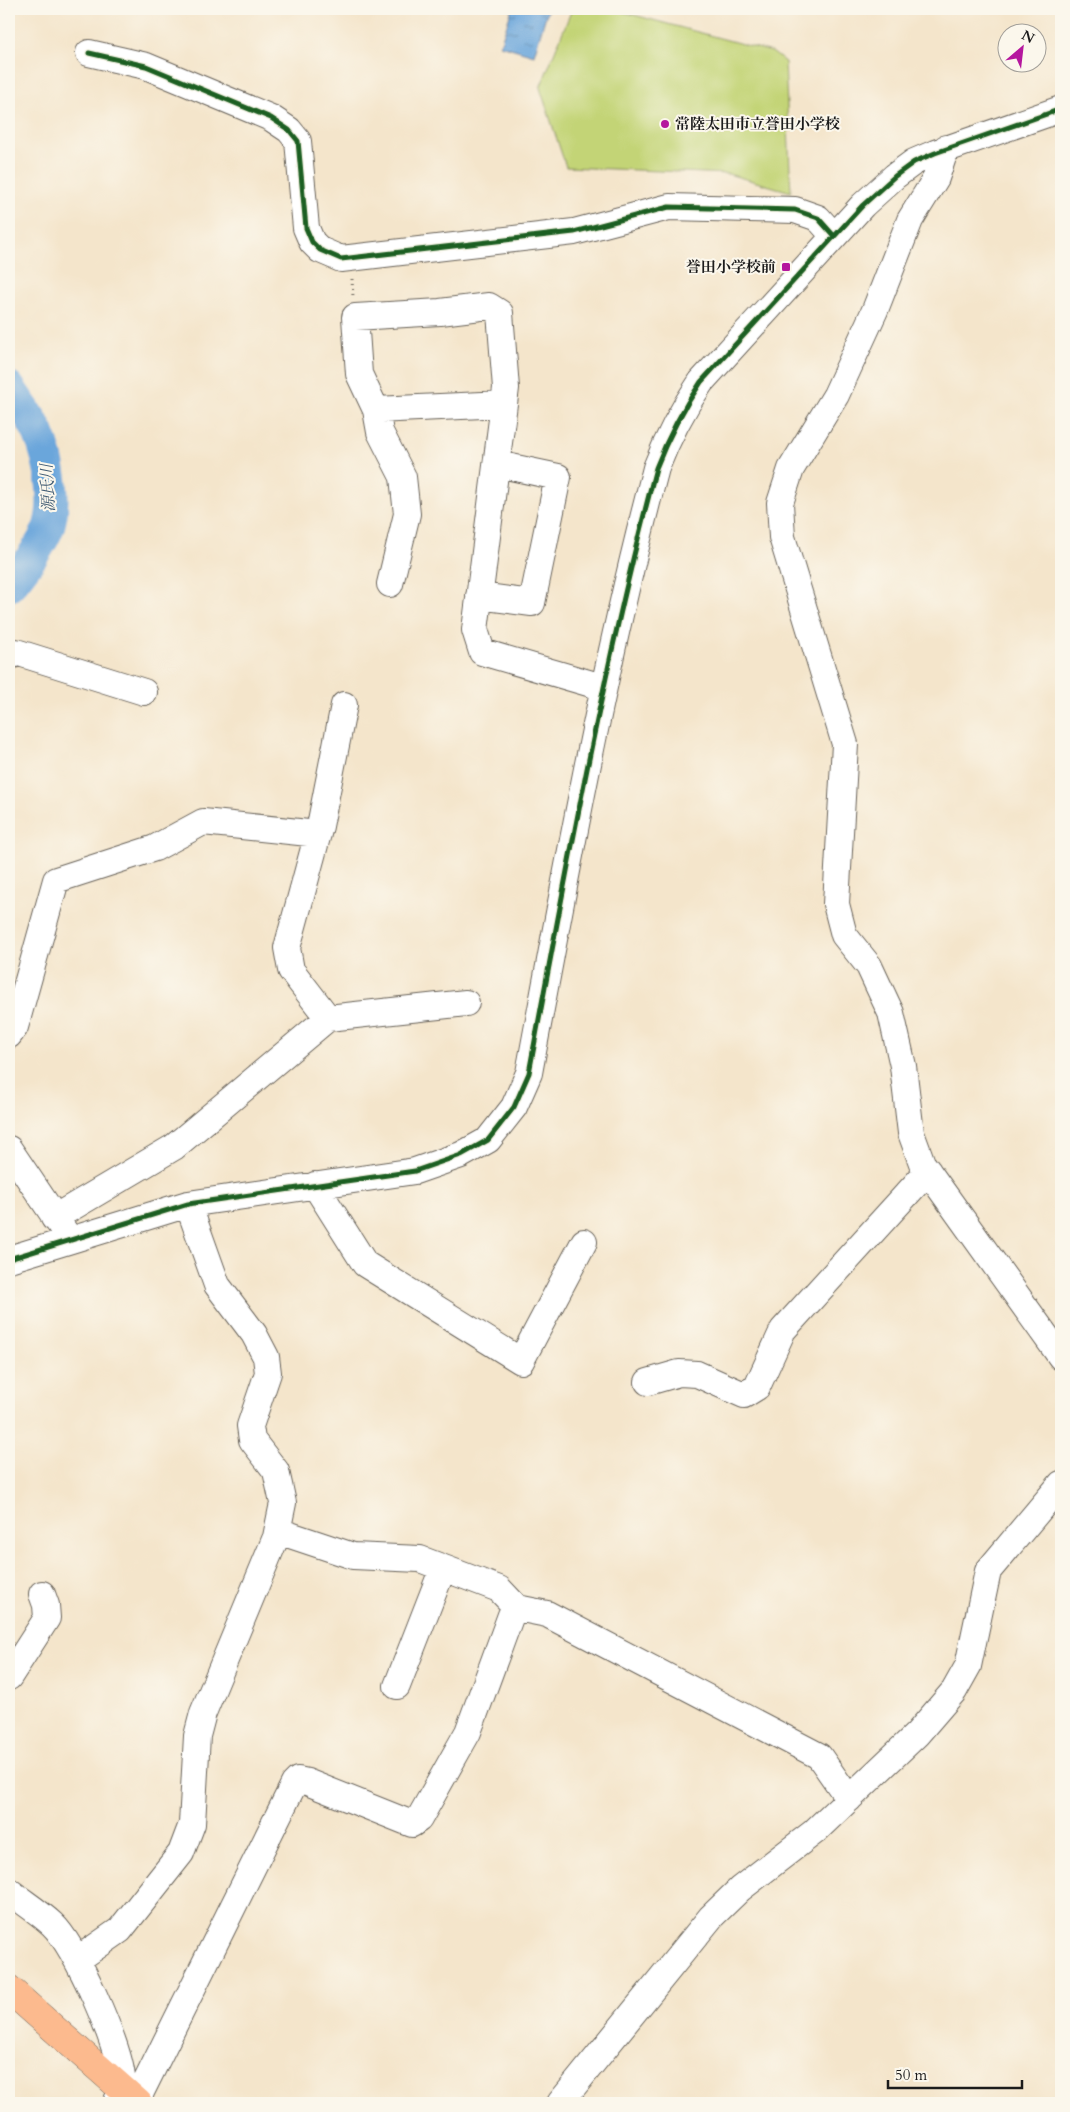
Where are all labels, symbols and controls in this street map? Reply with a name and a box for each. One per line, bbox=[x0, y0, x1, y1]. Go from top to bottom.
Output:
north arrow bbox=[998, 22, 1048, 72]
text: N bbox=[1018, 26, 1038, 48]
place label: 常陸太田市立誉田小学校 bbox=[675, 114, 840, 134]
marker: 常陸太田市立誉田小学校 bbox=[659, 118, 671, 130]
place label: 誉田小学校前 bbox=[686, 257, 776, 277]
marker: 誉田小学校前 bbox=[780, 261, 792, 273]
water label: 源氏川 bbox=[36, 461, 60, 513]
scale bar bbox=[888, 2057, 1021, 2089]
text: 50 m bbox=[895, 2065, 927, 2085]

